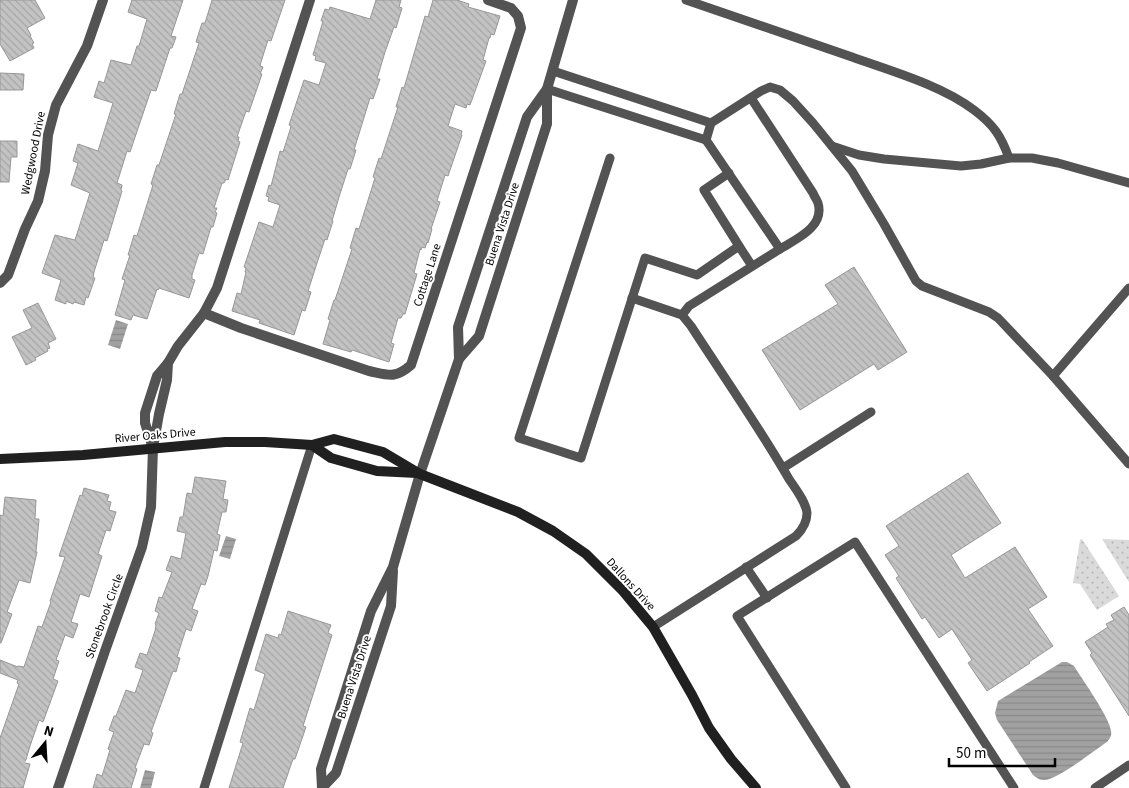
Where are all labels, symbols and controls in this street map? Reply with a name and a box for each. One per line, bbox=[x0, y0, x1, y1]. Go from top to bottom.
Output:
street label: Wedgwood Drive bbox=[17, 110, 50, 196]
street label: Buena Vista Drive bbox=[481, 180, 524, 268]
street label: Cottage Lane bbox=[409, 241, 446, 309]
street label: River Oaks Drive bbox=[114, 423, 196, 448]
street label: Dallons Drive bbox=[602, 554, 659, 615]
street label: Stonebrook Circle bbox=[81, 571, 128, 661]
street label: Buena Vista Drive bbox=[333, 633, 376, 721]
north arrow bbox=[20, 718, 70, 768]
text: N bbox=[41, 721, 56, 743]
scale bar bbox=[949, 736, 1055, 768]
text: 50 m bbox=[956, 743, 986, 764]

